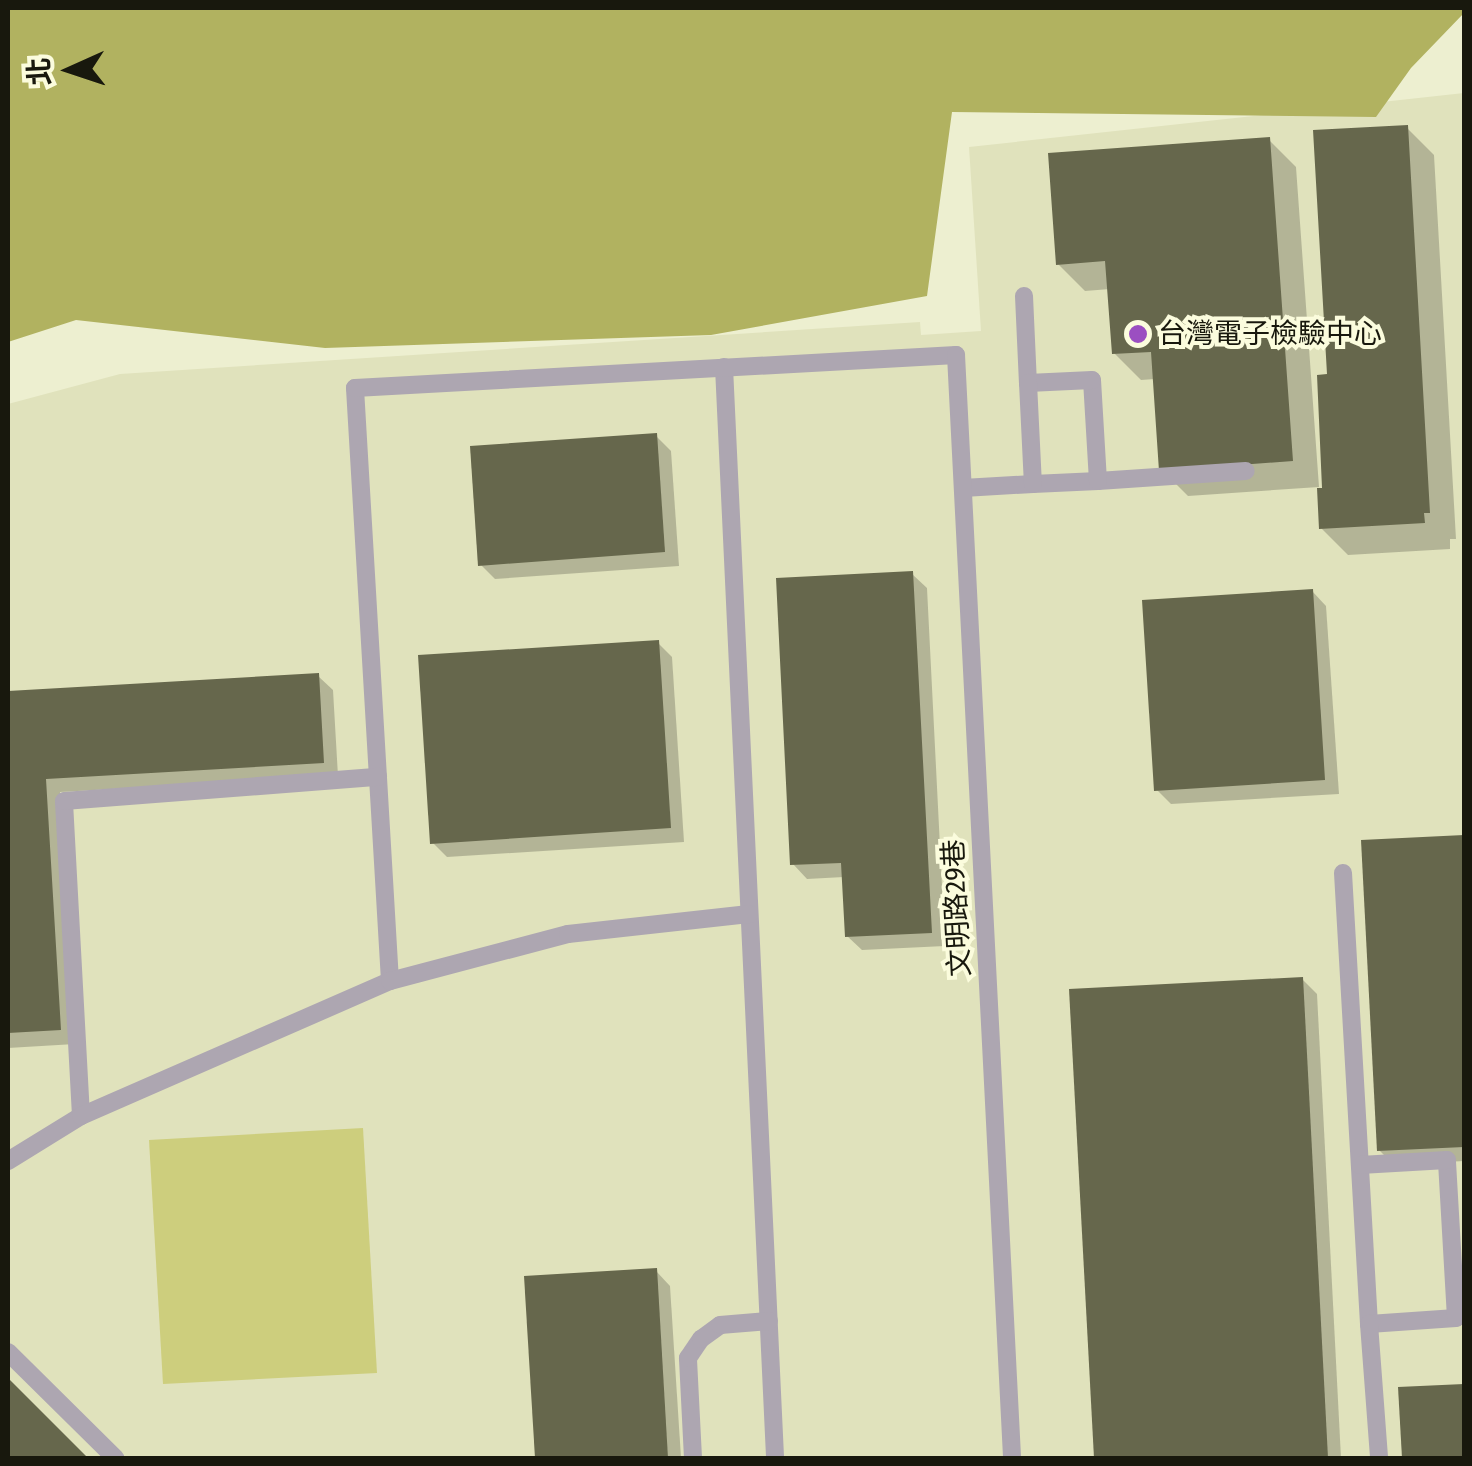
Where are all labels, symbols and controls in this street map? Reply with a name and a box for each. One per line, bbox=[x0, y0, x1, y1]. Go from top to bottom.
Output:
north arrow bbox=[20, 20, 120, 120]
text: 北 bbox=[22, 57, 57, 86]
place label: 台灣電子檢驗中心 bbox=[1158, 317, 1382, 351]
marker: 台灣電子檢驗中心 bbox=[1127, 323, 1149, 345]
street label: 文明路29巷 bbox=[937, 838, 977, 978]

